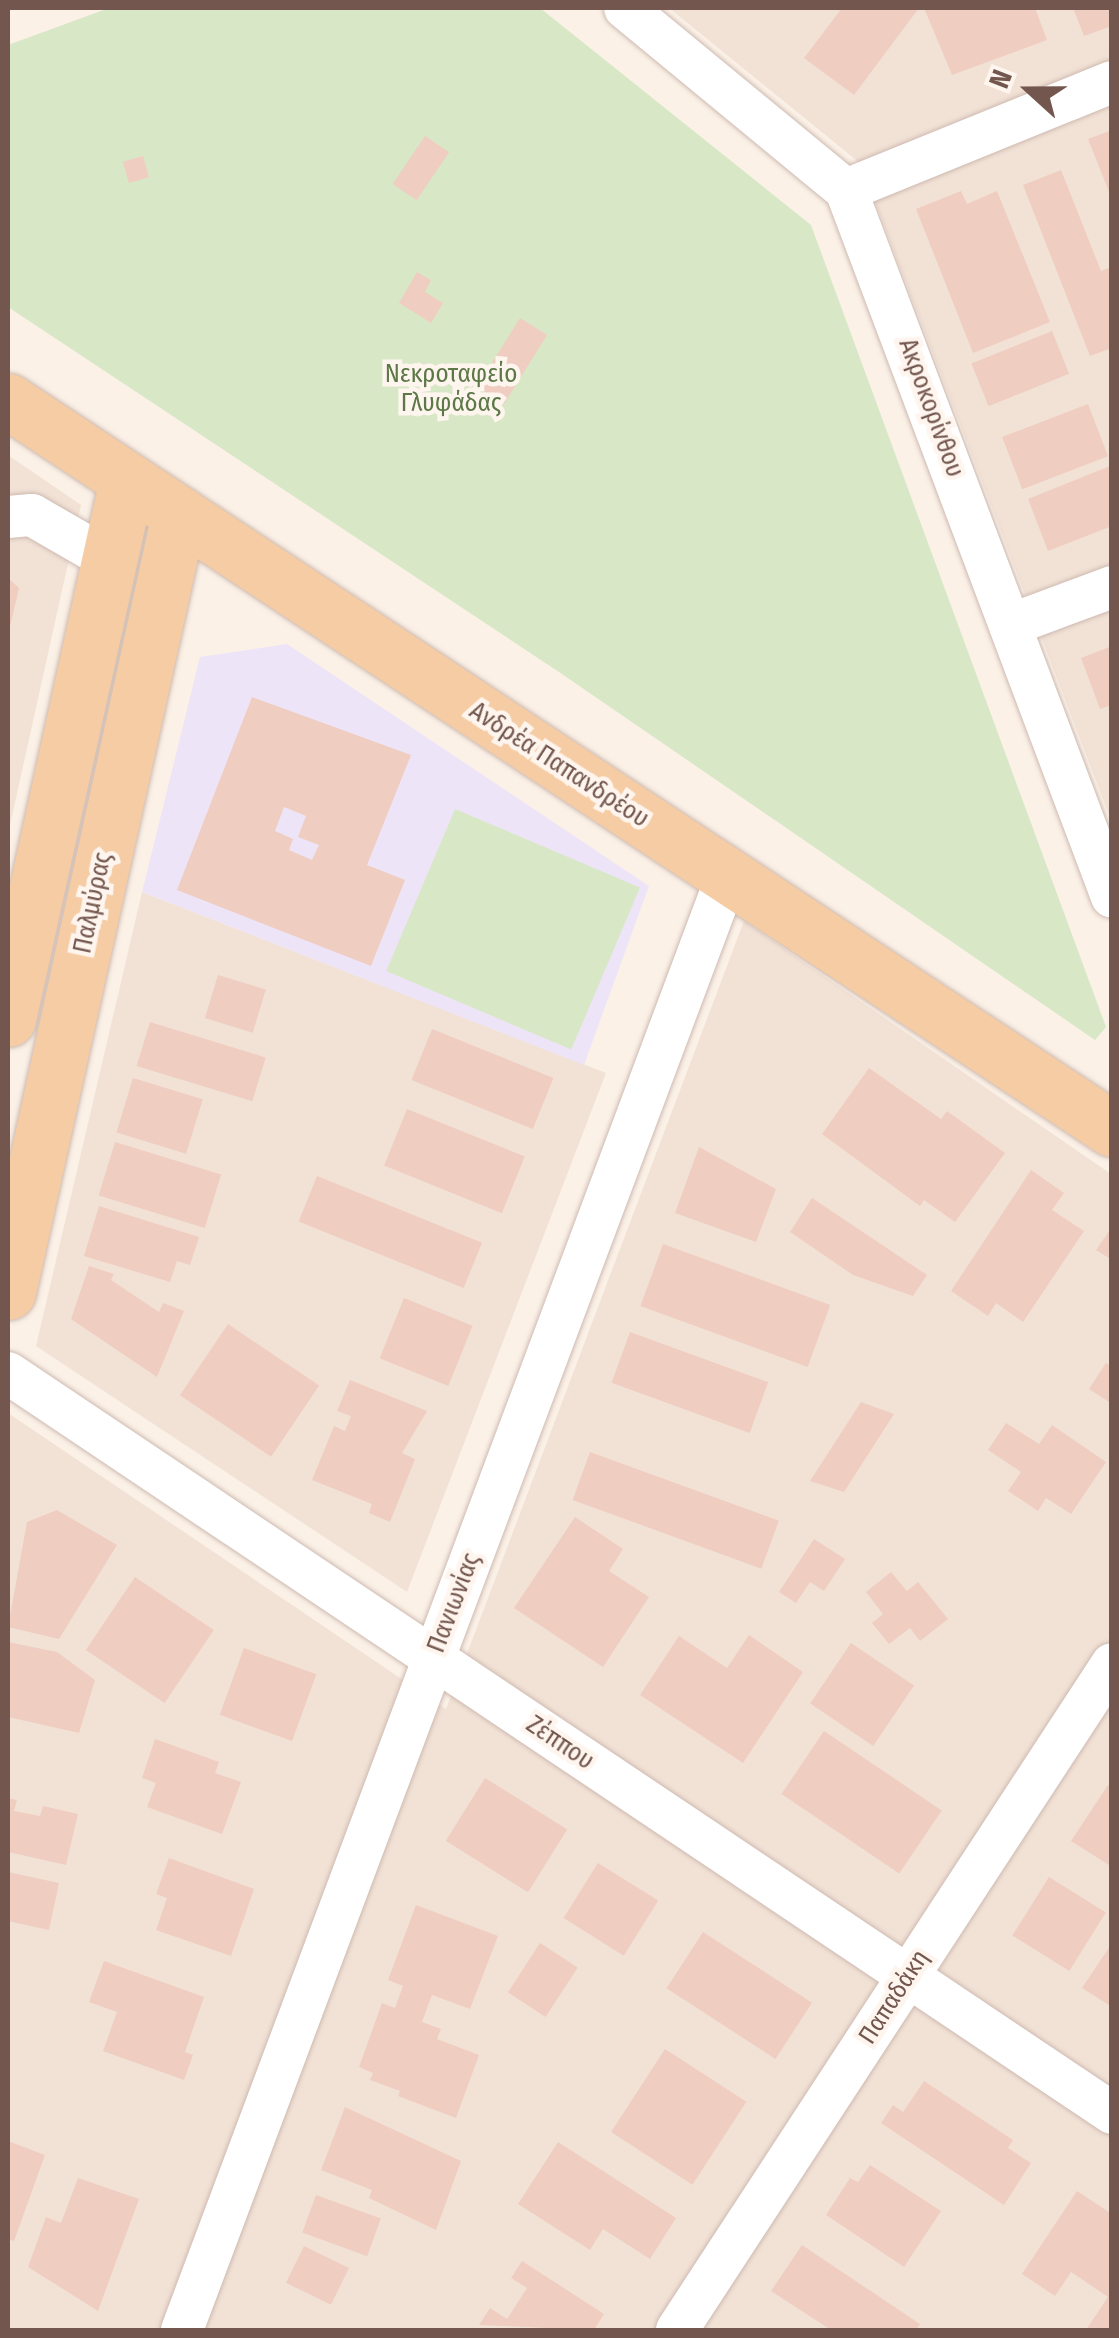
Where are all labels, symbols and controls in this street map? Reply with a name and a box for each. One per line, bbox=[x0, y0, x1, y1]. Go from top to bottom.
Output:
north arrow bbox=[979, 40, 1079, 140]
text: N bbox=[982, 65, 1019, 93]
street label: Ακροκορίνθου bbox=[892, 335, 970, 481]
park label: Νεκροταφείο Γλυφάδας bbox=[385, 360, 517, 419]
street label: Ανδρέα Παπανδρέου bbox=[464, 696, 654, 834]
street label: Παλμύρας bbox=[68, 850, 118, 956]
street label: Πανιωνίας bbox=[421, 1549, 487, 1657]
street label: Ζέππου bbox=[521, 1710, 599, 1776]
street label: Παπαδάκη bbox=[853, 1944, 935, 2050]

